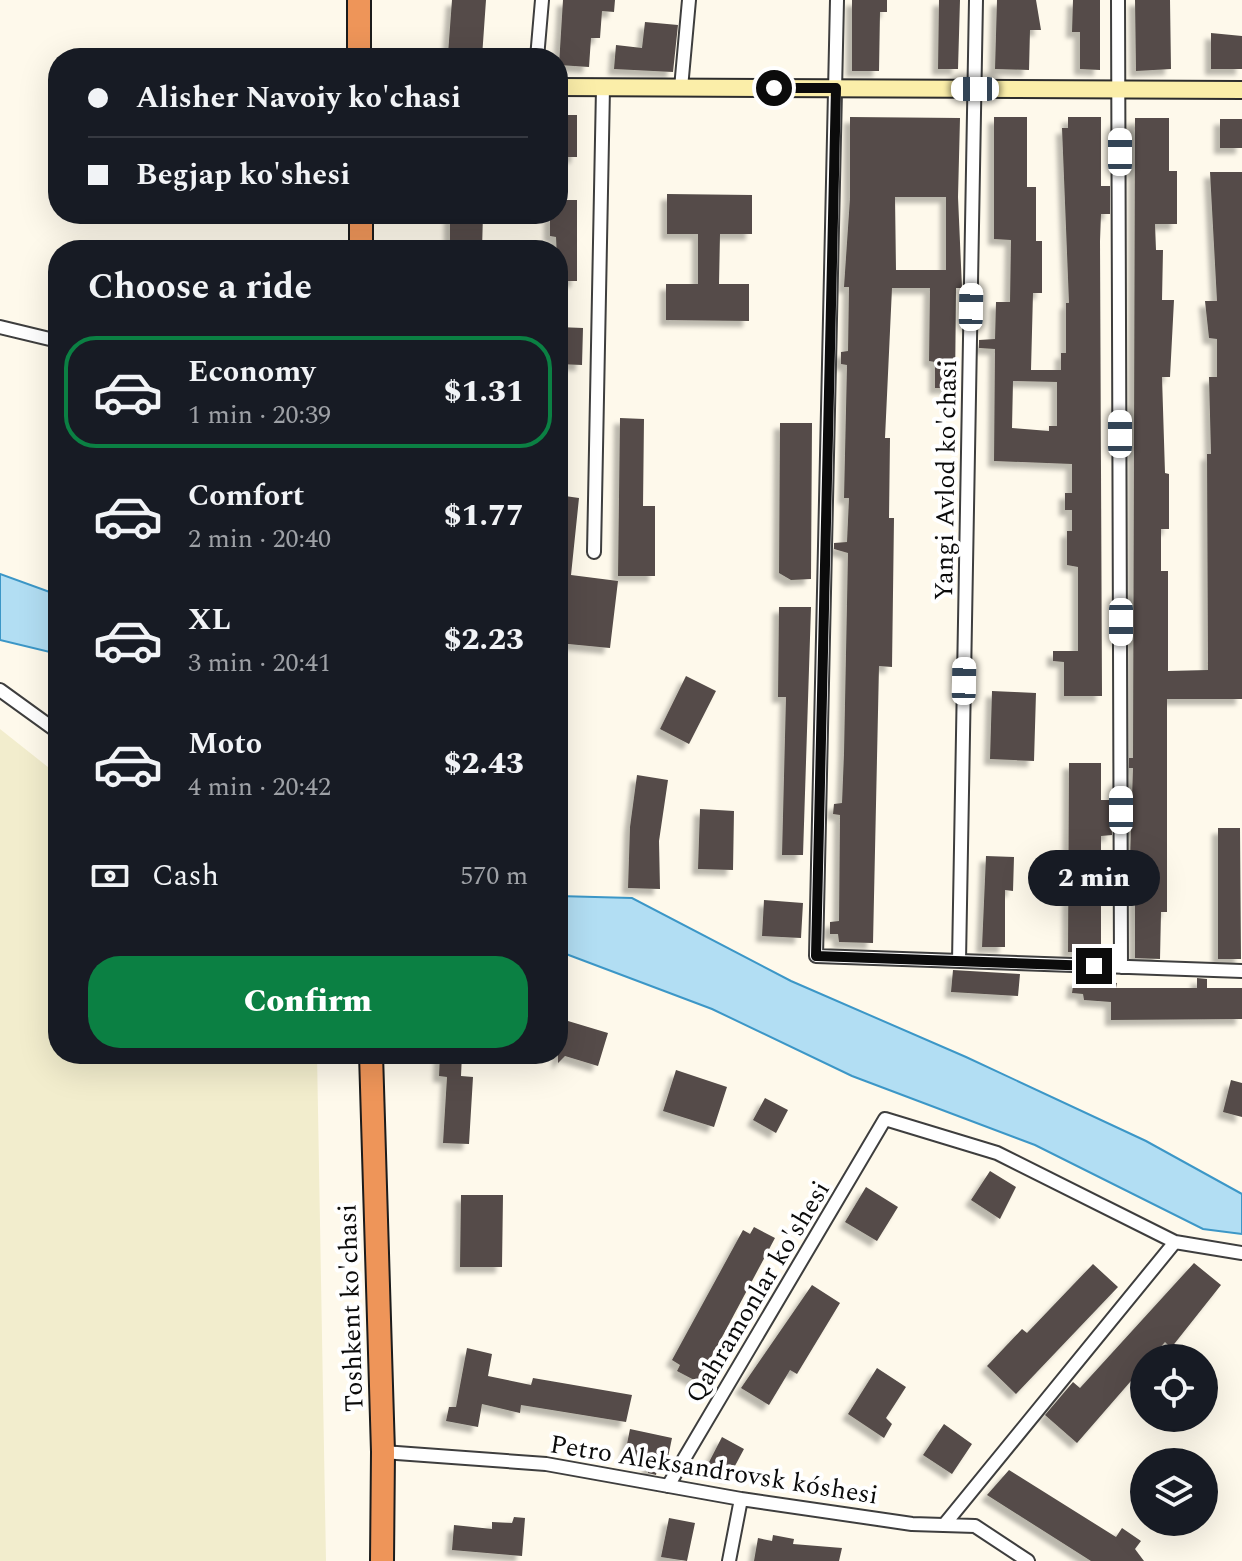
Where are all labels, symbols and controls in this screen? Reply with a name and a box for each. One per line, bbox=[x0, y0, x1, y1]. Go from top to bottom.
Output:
route start bbox=[756, 70, 792, 106]
text: Alisher Navoiy ko'chasi bbox=[136, 75, 461, 121]
car bbox=[951, 77, 999, 101]
car bbox=[1108, 128, 1132, 176]
text: Begjap ko'shesi bbox=[136, 152, 350, 198]
text: Choose a ride bbox=[88, 260, 312, 315]
car bbox=[959, 283, 983, 331]
text: Economy bbox=[188, 349, 315, 395]
icon: car bbox=[92, 356, 164, 428]
street label: Yangi Avlod ko'chasi bbox=[924, 359, 968, 601]
text: $1.31 bbox=[444, 369, 524, 415]
text: 1 min · 20:39 bbox=[188, 395, 331, 435]
car bbox=[1108, 410, 1132, 458]
text: Comfort bbox=[188, 473, 304, 519]
icon: car bbox=[92, 480, 164, 552]
text: $1.77 bbox=[444, 493, 524, 539]
text: 2 min · 20:40 bbox=[188, 519, 331, 559]
text: XL bbox=[188, 597, 231, 643]
car bbox=[1109, 598, 1133, 646]
icon: car bbox=[92, 604, 164, 676]
text: $2.23 bbox=[444, 617, 524, 663]
text: 3 min · 20:41 bbox=[188, 643, 331, 683]
car bbox=[952, 657, 976, 705]
text: Moto bbox=[188, 721, 262, 767]
icon: car bbox=[92, 728, 164, 800]
text: $2.43 bbox=[444, 741, 524, 787]
text: 4 min · 20:42 bbox=[188, 767, 331, 807]
car bbox=[1109, 786, 1133, 834]
callout: 2 min bbox=[1028, 850, 1160, 906]
text: Cash bbox=[152, 853, 219, 899]
icon: cash bbox=[88, 854, 132, 898]
text: 570 m bbox=[460, 856, 528, 896]
text: 2 min bbox=[1058, 858, 1130, 898]
route end bbox=[1076, 948, 1112, 984]
button: Confirm bbox=[88, 956, 528, 1048]
street label: Qahramonlar ko'shesi bbox=[676, 1173, 840, 1411]
street label: Toshkent ko'chasi bbox=[327, 1203, 375, 1413]
map controls bbox=[1130, 1344, 1218, 1536]
button: locate bbox=[1130, 1344, 1218, 1432]
street label: Petro Aleksandrovsk kóshesi bbox=[547, 1424, 881, 1516]
button: layers bbox=[1130, 1448, 1218, 1536]

